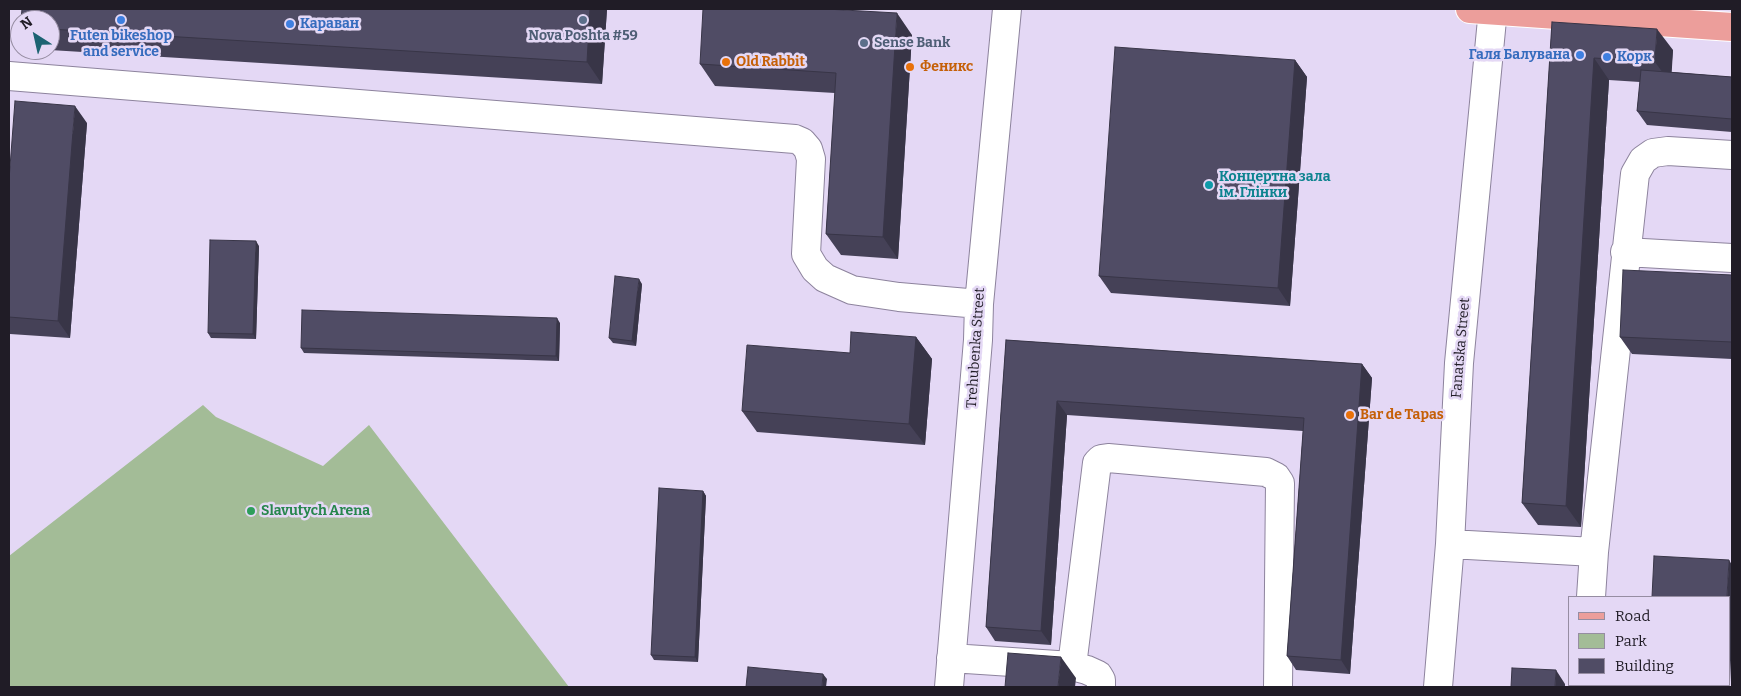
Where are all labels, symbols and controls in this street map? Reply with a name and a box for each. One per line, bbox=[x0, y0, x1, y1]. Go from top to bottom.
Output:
north arrow bbox=[10, 10, 60, 60]
text: N bbox=[17, 13, 36, 33]
marker: Futen bikeshop and service bbox=[115, 14, 127, 26]
marker: Nova Poshta #59 bbox=[577, 14, 589, 26]
place label: Караван bbox=[300, 16, 359, 32]
marker: Караван bbox=[284, 18, 296, 30]
place label: Futen bikeshop and service bbox=[70, 28, 172, 60]
place label: Nova Poshta #59 bbox=[528, 28, 638, 44]
place label: Sense Bank bbox=[874, 35, 950, 51]
marker: Sense Bank bbox=[858, 37, 870, 49]
place label: Галя Балувана bbox=[1469, 47, 1570, 63]
marker: Галя Балувана bbox=[1574, 49, 1586, 61]
place label: Корк bbox=[1617, 49, 1652, 65]
marker: Корк bbox=[1601, 51, 1613, 63]
place label: Old Rabbit bbox=[736, 54, 805, 70]
marker: Old Rabbit bbox=[720, 56, 732, 68]
place label: Феникс bbox=[920, 59, 973, 75]
marker: Феникс bbox=[904, 61, 916, 73]
place label: Концертна зала ім. Глінки bbox=[1219, 169, 1330, 202]
marker: Концертна зала ім. Глінки bbox=[1203, 179, 1215, 191]
street label: Trehubenka Street bbox=[963, 287, 989, 409]
street label: Fanatska Street bbox=[1448, 297, 1474, 399]
place label: Bar de Tapas bbox=[1360, 407, 1444, 423]
marker: Bar de Tapas bbox=[1344, 409, 1356, 421]
place label: Slavutych Arena bbox=[261, 503, 370, 519]
marker: Slavutych Arena bbox=[245, 505, 257, 517]
legend bbox=[1568, 596, 1731, 686]
text: Road bbox=[1615, 607, 1650, 625]
text: Park bbox=[1615, 632, 1647, 650]
text: Building bbox=[1615, 657, 1674, 675]

